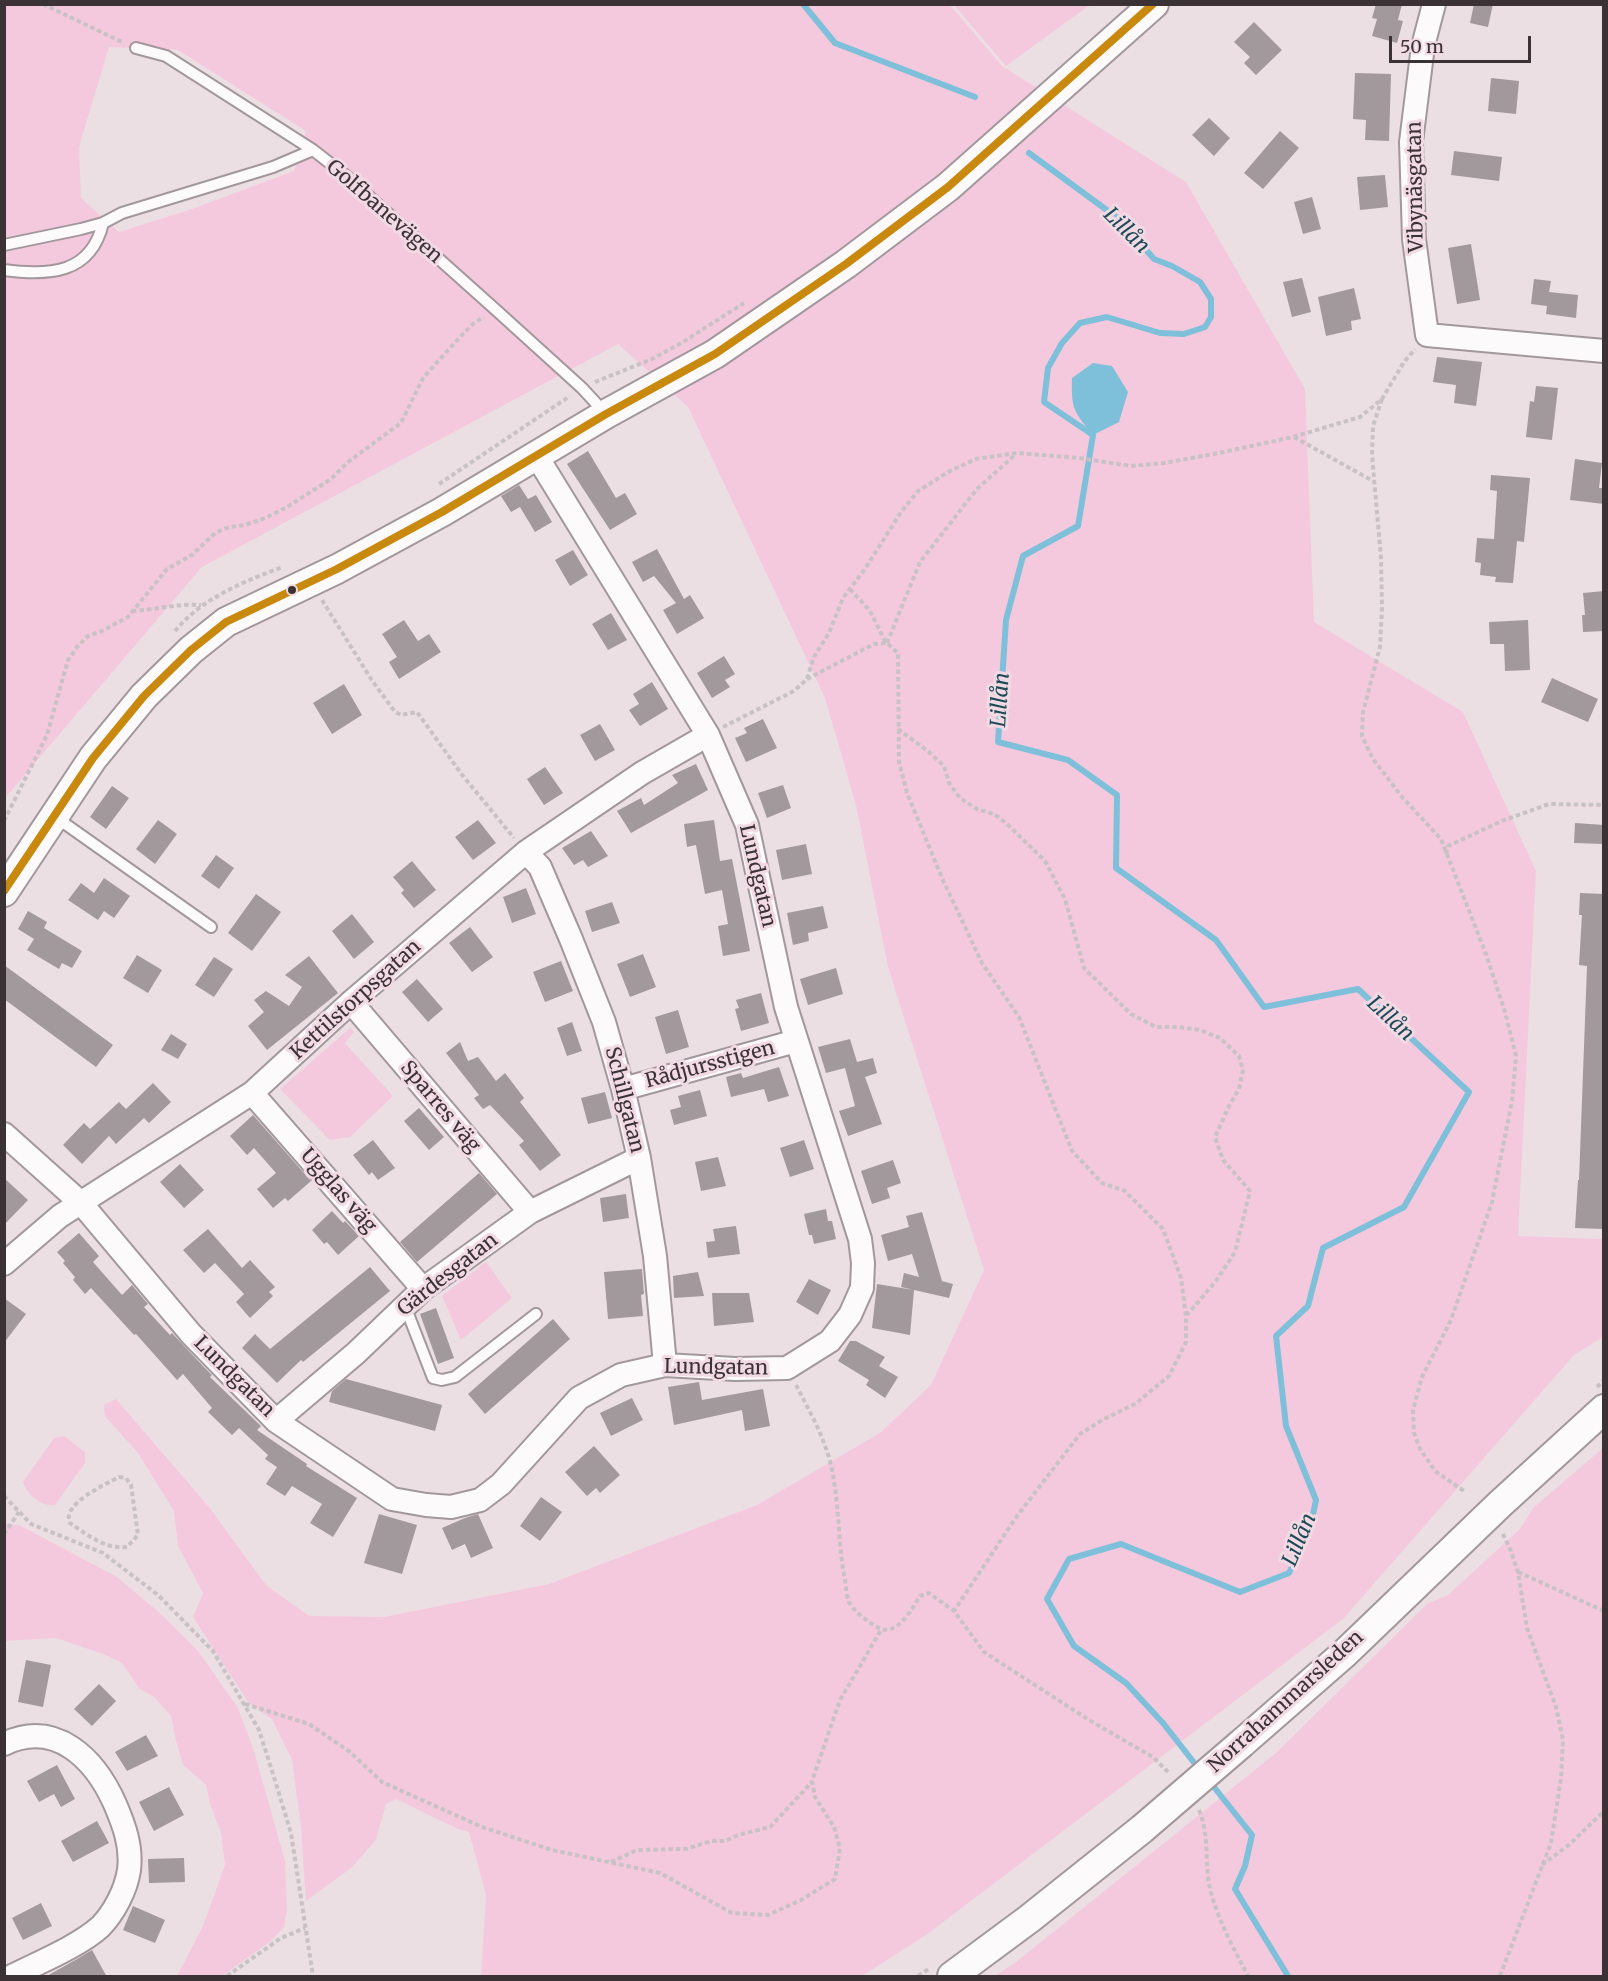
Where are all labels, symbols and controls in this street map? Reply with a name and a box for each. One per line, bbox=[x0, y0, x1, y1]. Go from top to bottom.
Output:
scale bar bbox=[1392, 24, 1534, 62]
text: 50 m bbox=[1400, 35, 1444, 58]
street label: Vibynäsgatan bbox=[1403, 121, 1429, 253]
street label: Golfbanevägen bbox=[321, 155, 447, 269]
water label: Lillån bbox=[1098, 203, 1154, 259]
unlabelled marker bbox=[286, 584, 298, 596]
water label: Lillån bbox=[987, 672, 1015, 728]
street label: Lundgatan bbox=[734, 822, 780, 930]
street label: Kettilstorpsgatan bbox=[286, 935, 426, 1065]
water label: Lillån bbox=[1361, 991, 1419, 1047]
street label: Rådjursstigen bbox=[643, 1036, 777, 1094]
street label: Schillgatan bbox=[599, 1045, 649, 1155]
street label: Sparres väg bbox=[395, 1057, 485, 1157]
street label: Ugglas väg bbox=[295, 1144, 381, 1238]
street label: Gärdesgatan bbox=[393, 1228, 503, 1322]
street label: Lundgatan bbox=[189, 1332, 279, 1422]
street label: Lundgatan bbox=[664, 1355, 768, 1381]
water label: Lillån bbox=[1278, 1510, 1322, 1570]
street label: Norrahammarsleden bbox=[1203, 1626, 1369, 1778]

